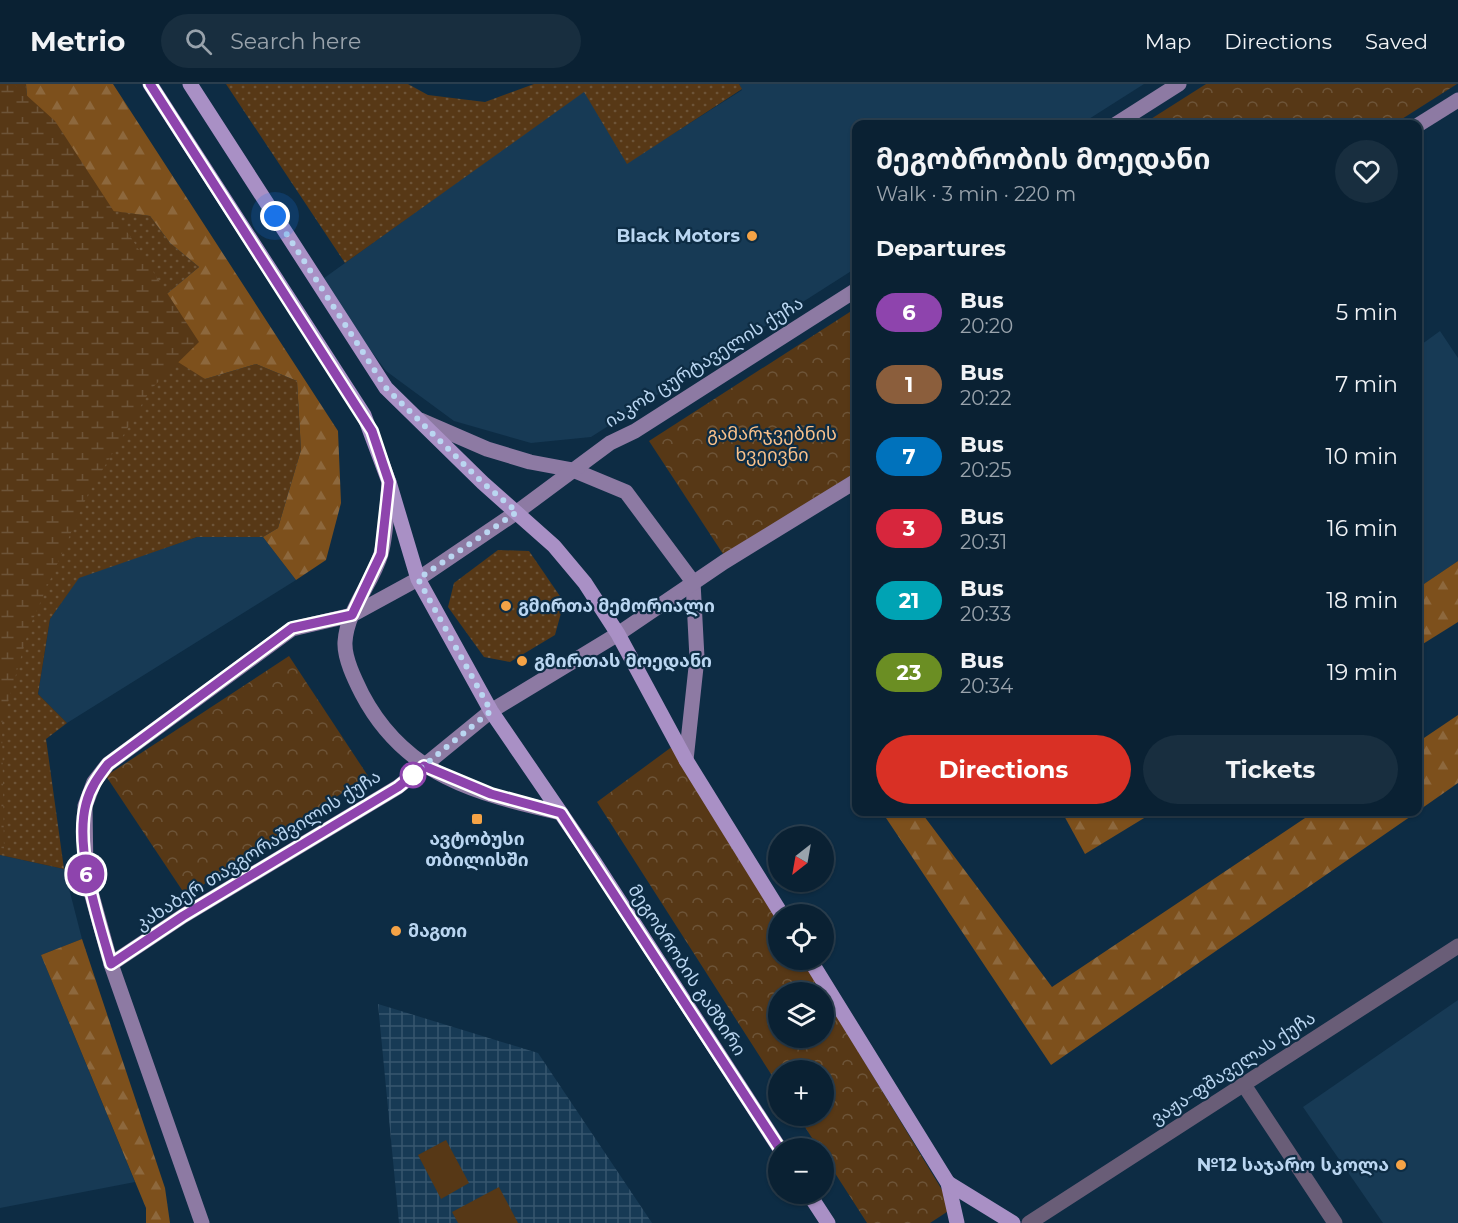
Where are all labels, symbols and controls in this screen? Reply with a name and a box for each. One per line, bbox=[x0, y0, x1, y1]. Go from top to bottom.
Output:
search box bbox=[161, 14, 581, 68]
text: Metrio bbox=[30, 24, 125, 58]
icon: search bbox=[182, 25, 215, 58]
text: Search here bbox=[230, 28, 361, 55]
text: Map bbox=[1145, 29, 1191, 54]
text: Directions bbox=[1224, 29, 1332, 54]
text: Saved bbox=[1365, 29, 1428, 54]
button: heart bbox=[1335, 140, 1398, 203]
text: მეგობრობის მოედანი bbox=[876, 142, 1210, 176]
text: Walk · 3 min · 220 m bbox=[876, 182, 1076, 206]
your location bbox=[260, 201, 290, 231]
place label: Black Motors bbox=[617, 225, 740, 247]
marker: Black Motors bbox=[745, 229, 759, 243]
text: Departures bbox=[876, 235, 1006, 262]
text: Bus bbox=[960, 287, 1004, 314]
street label: იაკობ ცურტაველის ქუჩა bbox=[601, 292, 807, 432]
text: 5 min bbox=[1336, 299, 1398, 326]
text: 6 bbox=[902, 300, 916, 325]
text: 20:20 bbox=[960, 314, 1013, 338]
text: Bus bbox=[960, 359, 1004, 386]
text: 7 min bbox=[1335, 371, 1398, 398]
text: 1 bbox=[905, 372, 913, 397]
text: 20:22 bbox=[960, 386, 1012, 410]
park label: გამარჯვებნის ხვეივნი bbox=[707, 423, 837, 466]
text: Bus bbox=[960, 431, 1004, 458]
text: 10 min bbox=[1326, 443, 1398, 470]
text: 7 bbox=[902, 444, 916, 469]
text: 20:25 bbox=[960, 458, 1011, 482]
text: Bus bbox=[960, 503, 1004, 530]
text: 16 min bbox=[1327, 515, 1398, 542]
text: 3 bbox=[903, 516, 915, 541]
text: 20:31 bbox=[960, 530, 1007, 554]
text: Bus bbox=[960, 575, 1004, 602]
text: 18 min bbox=[1326, 587, 1398, 614]
text: 21 bbox=[899, 588, 919, 613]
place label: გმირთა მემორიალი bbox=[518, 595, 715, 617]
marker: გმირთა მემორიალი bbox=[499, 599, 513, 613]
text: 20:33 bbox=[960, 602, 1011, 626]
text: Bus bbox=[960, 647, 1004, 674]
place label: გმირთას მოედანი bbox=[534, 650, 712, 672]
marker: გმირთას მოედანი bbox=[515, 654, 529, 668]
text: 19 min bbox=[1327, 659, 1398, 686]
text: 23 bbox=[897, 660, 921, 685]
text: 20:34 bbox=[960, 674, 1013, 698]
button: Directions bbox=[876, 735, 1131, 804]
button: Tickets bbox=[1143, 735, 1398, 804]
unlabelled marker bbox=[400, 762, 426, 788]
street label: კახაბერ თავგორაშვილის ქუჩა bbox=[131, 765, 385, 935]
marker: ავტობუსი თბილისში bbox=[470, 812, 484, 826]
north arrow bbox=[768, 826, 834, 892]
map controls bbox=[768, 826, 834, 1204]
place label: ავტობუსი თბილისში bbox=[425, 828, 529, 871]
line badge: 6 bbox=[66, 854, 106, 894]
text: 6 bbox=[79, 862, 93, 887]
street label: მეგობრობის გამზირი bbox=[623, 880, 751, 1060]
button: locate bbox=[768, 904, 834, 970]
place label: მაგთი bbox=[408, 920, 467, 942]
marker: მაგთი bbox=[389, 924, 403, 938]
button: layers bbox=[768, 982, 834, 1048]
street label: ვაჟა-ფშაველას ქუჩა bbox=[1147, 1007, 1319, 1129]
button: + bbox=[768, 1060, 834, 1126]
button: − bbox=[768, 1138, 834, 1204]
place label: №12 საჯარო სკოლა bbox=[1197, 1154, 1389, 1176]
marker: №12 საჯარო სკოლა bbox=[1394, 1158, 1408, 1172]

